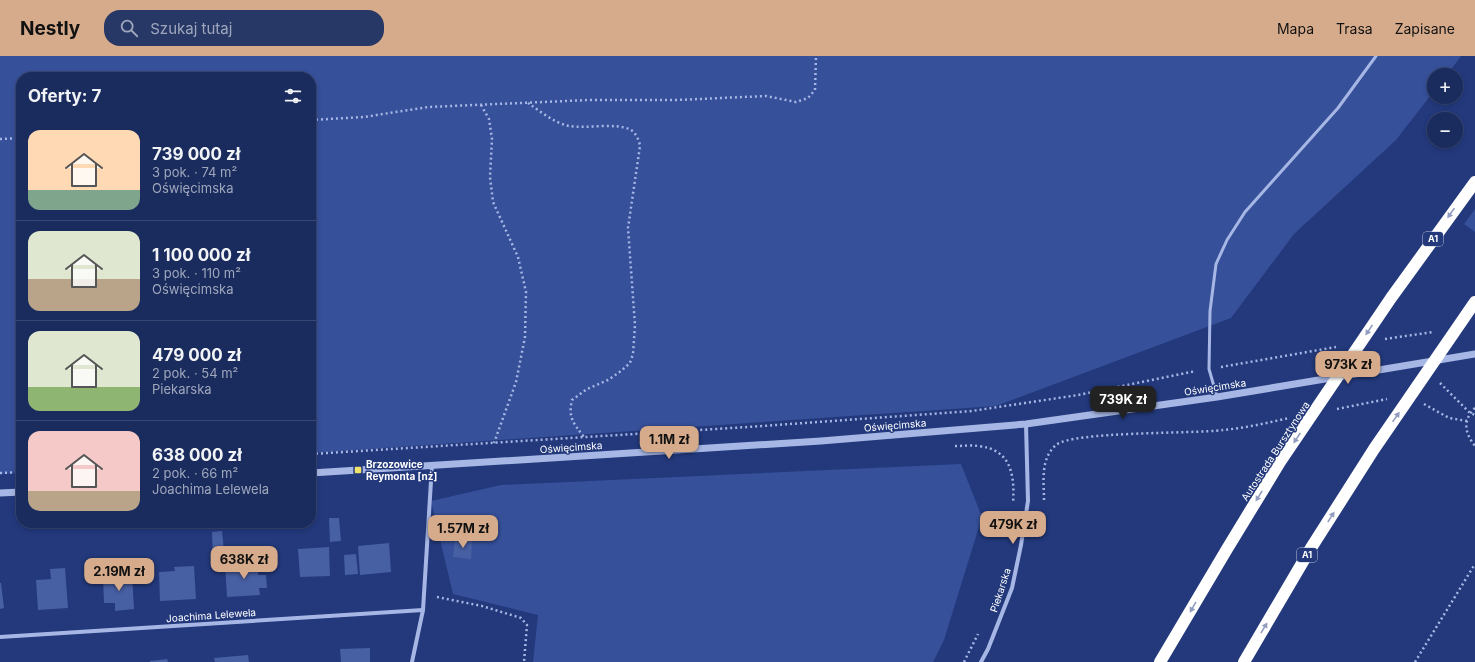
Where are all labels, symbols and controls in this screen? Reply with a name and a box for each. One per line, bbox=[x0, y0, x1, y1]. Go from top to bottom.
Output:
search box bbox=[104, 10, 384, 46]
text: Nestly bbox=[20, 17, 80, 40]
icon: search bbox=[118, 17, 140, 39]
text: Szukaj tutaj bbox=[150, 19, 232, 38]
text: Mapa bbox=[1277, 20, 1314, 37]
text: Trasa bbox=[1336, 20, 1373, 37]
text: Zapisane bbox=[1395, 20, 1455, 37]
map controls bbox=[1427, 68, 1463, 148]
button: + bbox=[1427, 68, 1463, 104]
icon: filters bbox=[282, 85, 304, 107]
text: Oferty: 7 bbox=[28, 86, 101, 106]
button: − bbox=[1427, 112, 1463, 148]
text: 739 000 zł bbox=[152, 144, 240, 164]
icon: home bbox=[60, 146, 108, 194]
text: 3 pok. · 74 m² bbox=[152, 164, 237, 180]
text: Oświęcimska bbox=[152, 180, 233, 196]
one-way arrow bbox=[1448, 208, 1456, 218]
road number: A1 bbox=[1423, 232, 1443, 246]
text: 1 100 000 zł bbox=[152, 245, 250, 265]
icon: home bbox=[60, 247, 108, 295]
text: 3 pok. · 110 m² bbox=[152, 265, 241, 281]
text: Oświęcimska bbox=[152, 281, 233, 297]
one-way arrow bbox=[1366, 324, 1373, 336]
text: 479 000 zł bbox=[152, 345, 241, 365]
icon: home bbox=[60, 347, 108, 395]
pin: 973K zł bbox=[1311, 351, 1385, 385]
text: 973K zł bbox=[1324, 356, 1372, 372]
text: 2 pok. · 54 m² bbox=[152, 365, 238, 381]
street label: Oświęcimska bbox=[1183, 376, 1247, 398]
text: Piekarska bbox=[152, 381, 212, 397]
pin: 739K zł bbox=[1086, 386, 1160, 420]
text: 739K zł bbox=[1099, 391, 1147, 407]
street label: Autostrada Bursztynowa bbox=[1238, 399, 1312, 503]
one-way arrow bbox=[1392, 412, 1400, 422]
street label: Oświęcimska bbox=[863, 416, 927, 434]
pin: 1.1M zł bbox=[632, 426, 706, 460]
text: 1.1M zł bbox=[649, 431, 689, 447]
one-way arrow bbox=[1293, 432, 1301, 443]
street label: Oświęcimska bbox=[539, 439, 603, 455]
text: 638 000 zł bbox=[152, 445, 242, 465]
icon: home bbox=[60, 447, 108, 495]
place label: Brzozowice Reymonta [nż] bbox=[366, 458, 437, 483]
text: 2 pok. · 66 m² bbox=[152, 465, 238, 481]
marker: Brzozowice Reymonta [nż] bbox=[353, 465, 363, 475]
text: Joachima Lelewela bbox=[152, 481, 269, 497]
one-way arrow bbox=[1256, 490, 1263, 502]
pin: 479K zł bbox=[976, 511, 1050, 545]
one-way arrow bbox=[1327, 511, 1334, 523]
pin: 1.57M zł bbox=[422, 515, 504, 549]
text: 479K zł bbox=[989, 516, 1037, 532]
text: 1.57M zł bbox=[437, 520, 489, 536]
pin: 638K zł bbox=[207, 546, 281, 580]
road number: A1 bbox=[1297, 548, 1317, 562]
text: 638K zł bbox=[220, 551, 268, 567]
pin: 2.19M zł bbox=[78, 558, 160, 592]
text: 2.19M zł bbox=[93, 563, 145, 579]
street label: Piekarska bbox=[987, 566, 1013, 614]
one-way arrow bbox=[1190, 601, 1197, 613]
street label: Joachima Lelewela bbox=[166, 606, 256, 624]
one-way arrow bbox=[1260, 622, 1267, 634]

